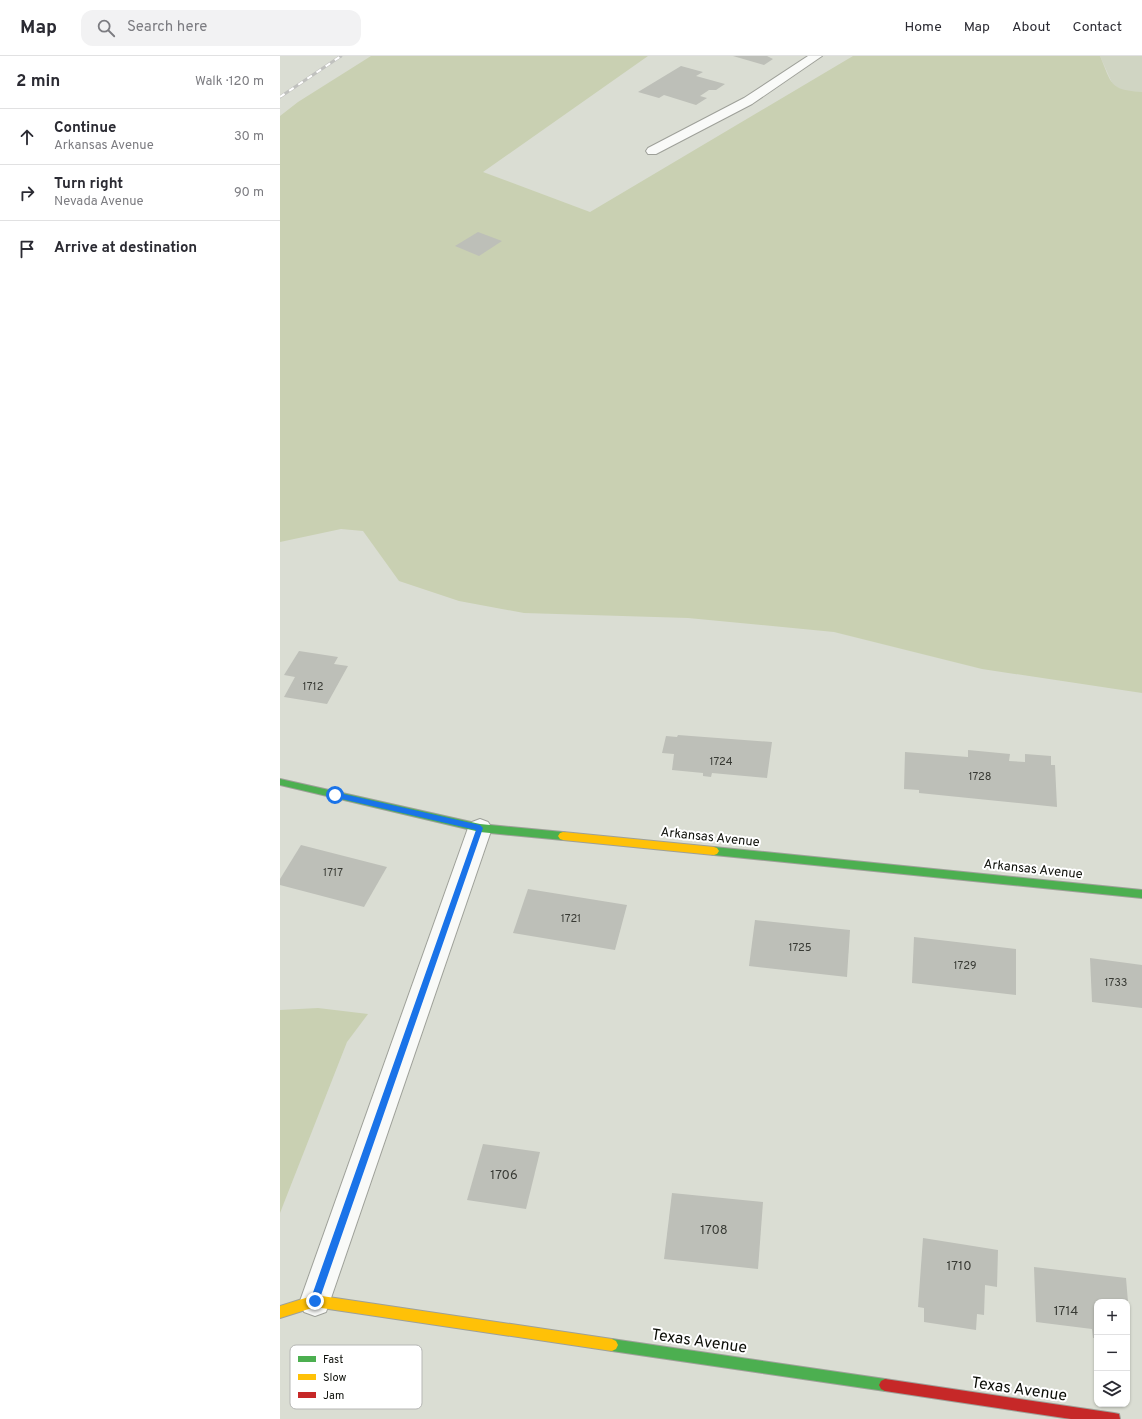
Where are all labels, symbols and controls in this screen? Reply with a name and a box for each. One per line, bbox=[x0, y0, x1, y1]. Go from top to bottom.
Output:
search box bbox=[81, 10, 361, 46]
text: Map bbox=[20, 16, 57, 40]
icon: search bbox=[95, 17, 117, 39]
text: Search here bbox=[127, 18, 207, 37]
text: Home bbox=[905, 19, 942, 36]
text: Map bbox=[964, 19, 990, 36]
text: About bbox=[1012, 19, 1051, 36]
text: Contact bbox=[1073, 19, 1122, 36]
text: 2 min bbox=[16, 71, 60, 93]
text: Walk · 120 m bbox=[195, 74, 264, 90]
text: Continue bbox=[54, 119, 116, 138]
icon: ahead bbox=[16, 126, 38, 148]
text: 30 m bbox=[234, 129, 264, 145]
text: Arkansas Avenue bbox=[54, 138, 154, 154]
text: Turn right bbox=[54, 175, 123, 194]
icon: right bbox=[16, 182, 38, 204]
text: 90 m bbox=[234, 185, 264, 201]
text: Nevada Avenue bbox=[54, 194, 144, 210]
icon: arrive bbox=[16, 238, 38, 260]
text: Arrive at destination bbox=[54, 239, 197, 258]
house number: 1712 bbox=[303, 680, 323, 694]
house number: 1724 bbox=[709, 755, 733, 769]
house number: 1728 bbox=[968, 770, 992, 784]
route start bbox=[326, 786, 344, 804]
street label: Arkansas Avenue bbox=[660, 825, 760, 851]
street label: Arkansas Avenue bbox=[983, 857, 1083, 883]
house number: 1717 bbox=[323, 866, 343, 880]
house number: 1721 bbox=[561, 912, 581, 926]
house number: 1725 bbox=[788, 941, 812, 955]
house number: 1729 bbox=[954, 959, 976, 973]
house number: 1733 bbox=[1105, 976, 1127, 990]
house number: 1706 bbox=[490, 1168, 518, 1184]
house number: 1708 bbox=[700, 1223, 728, 1239]
house number: 1710 bbox=[946, 1259, 972, 1275]
route end bbox=[306, 1292, 324, 1310]
map controls bbox=[1094, 1299, 1130, 1407]
button: + bbox=[1094, 1299, 1130, 1335]
house number: 1714 bbox=[1054, 1304, 1078, 1320]
street label: Texas Avenue bbox=[650, 1325, 748, 1359]
button: − bbox=[1094, 1335, 1130, 1371]
legend bbox=[290, 1345, 422, 1409]
text: Fast bbox=[323, 1353, 343, 1367]
text: Slow bbox=[323, 1371, 346, 1385]
button: layers bbox=[1094, 1371, 1130, 1407]
street label: Texas Avenue bbox=[970, 1373, 1068, 1407]
text: Jam bbox=[323, 1389, 344, 1403]

